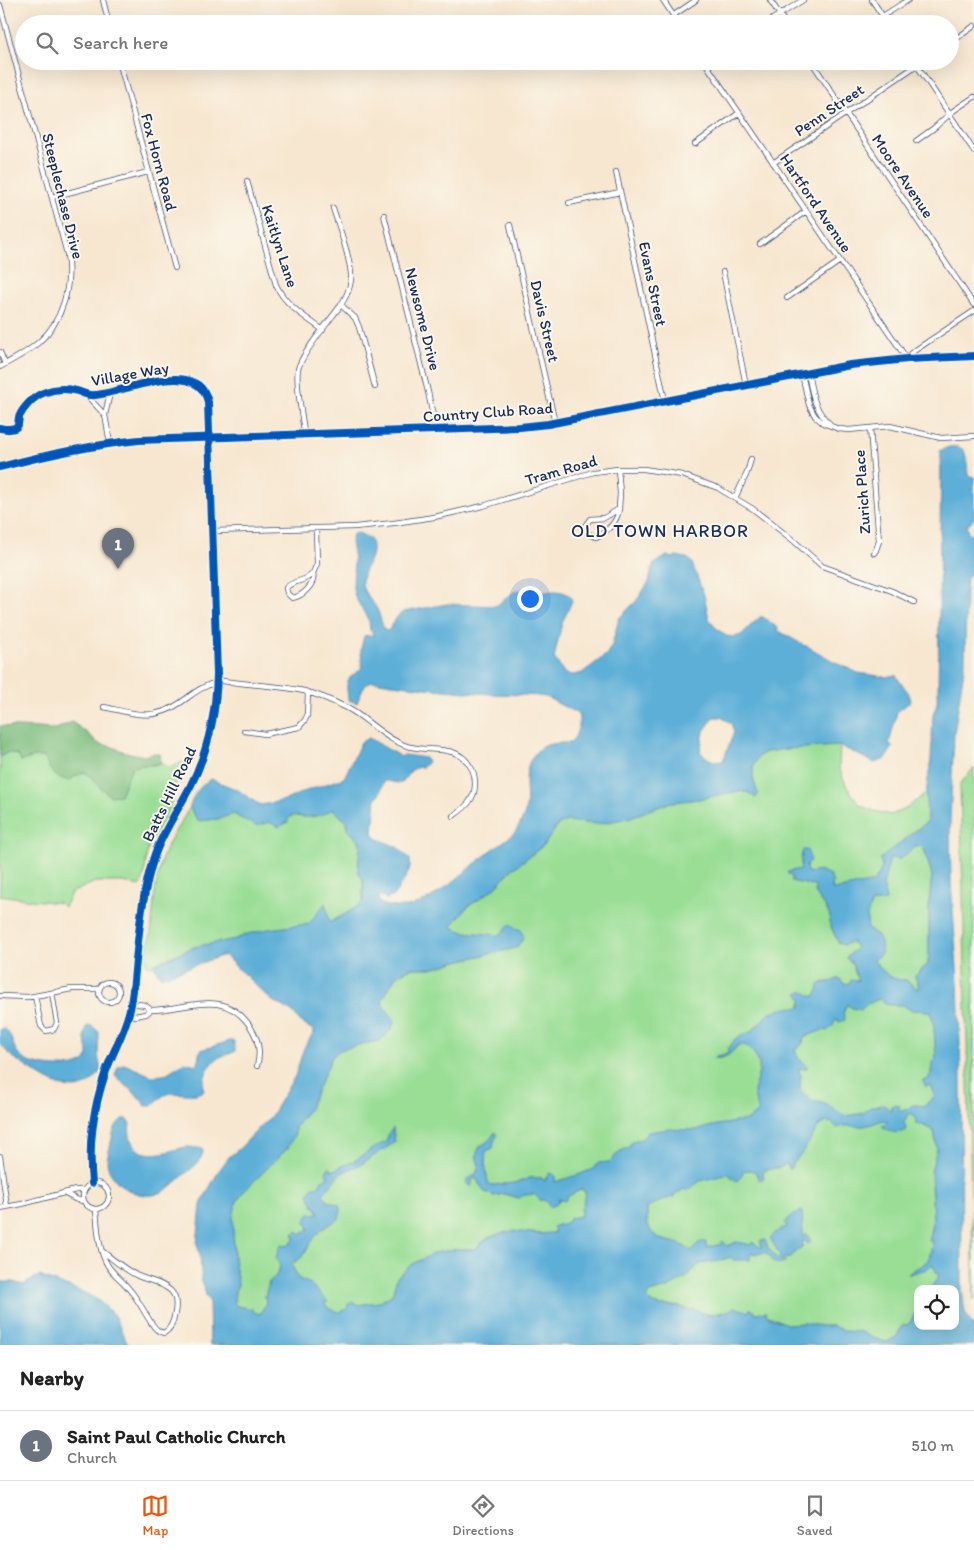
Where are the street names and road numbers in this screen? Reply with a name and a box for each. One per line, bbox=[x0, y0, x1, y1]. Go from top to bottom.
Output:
street label: Penn Street bbox=[791, 80, 867, 140]
street label: Fox Horn Road bbox=[137, 111, 181, 213]
street label: Moore Avenue bbox=[868, 130, 938, 222]
street label: Steeplechase Drive bbox=[38, 131, 88, 261]
street label: Hartford Avenue bbox=[776, 150, 856, 256]
street label: Kaitlyn Lane bbox=[258, 202, 302, 290]
street label: Evans Street bbox=[635, 240, 671, 328]
street label: Newsome Drive bbox=[401, 266, 445, 372]
street label: Davis Street bbox=[526, 278, 564, 364]
street label: Village Way bbox=[90, 358, 171, 390]
street label: Country Club Road bbox=[422, 398, 554, 426]
street label: Zurich Place bbox=[850, 449, 874, 535]
street label: Tram Road bbox=[523, 451, 599, 489]
street label: Batts Hill Road bbox=[138, 743, 200, 845]

